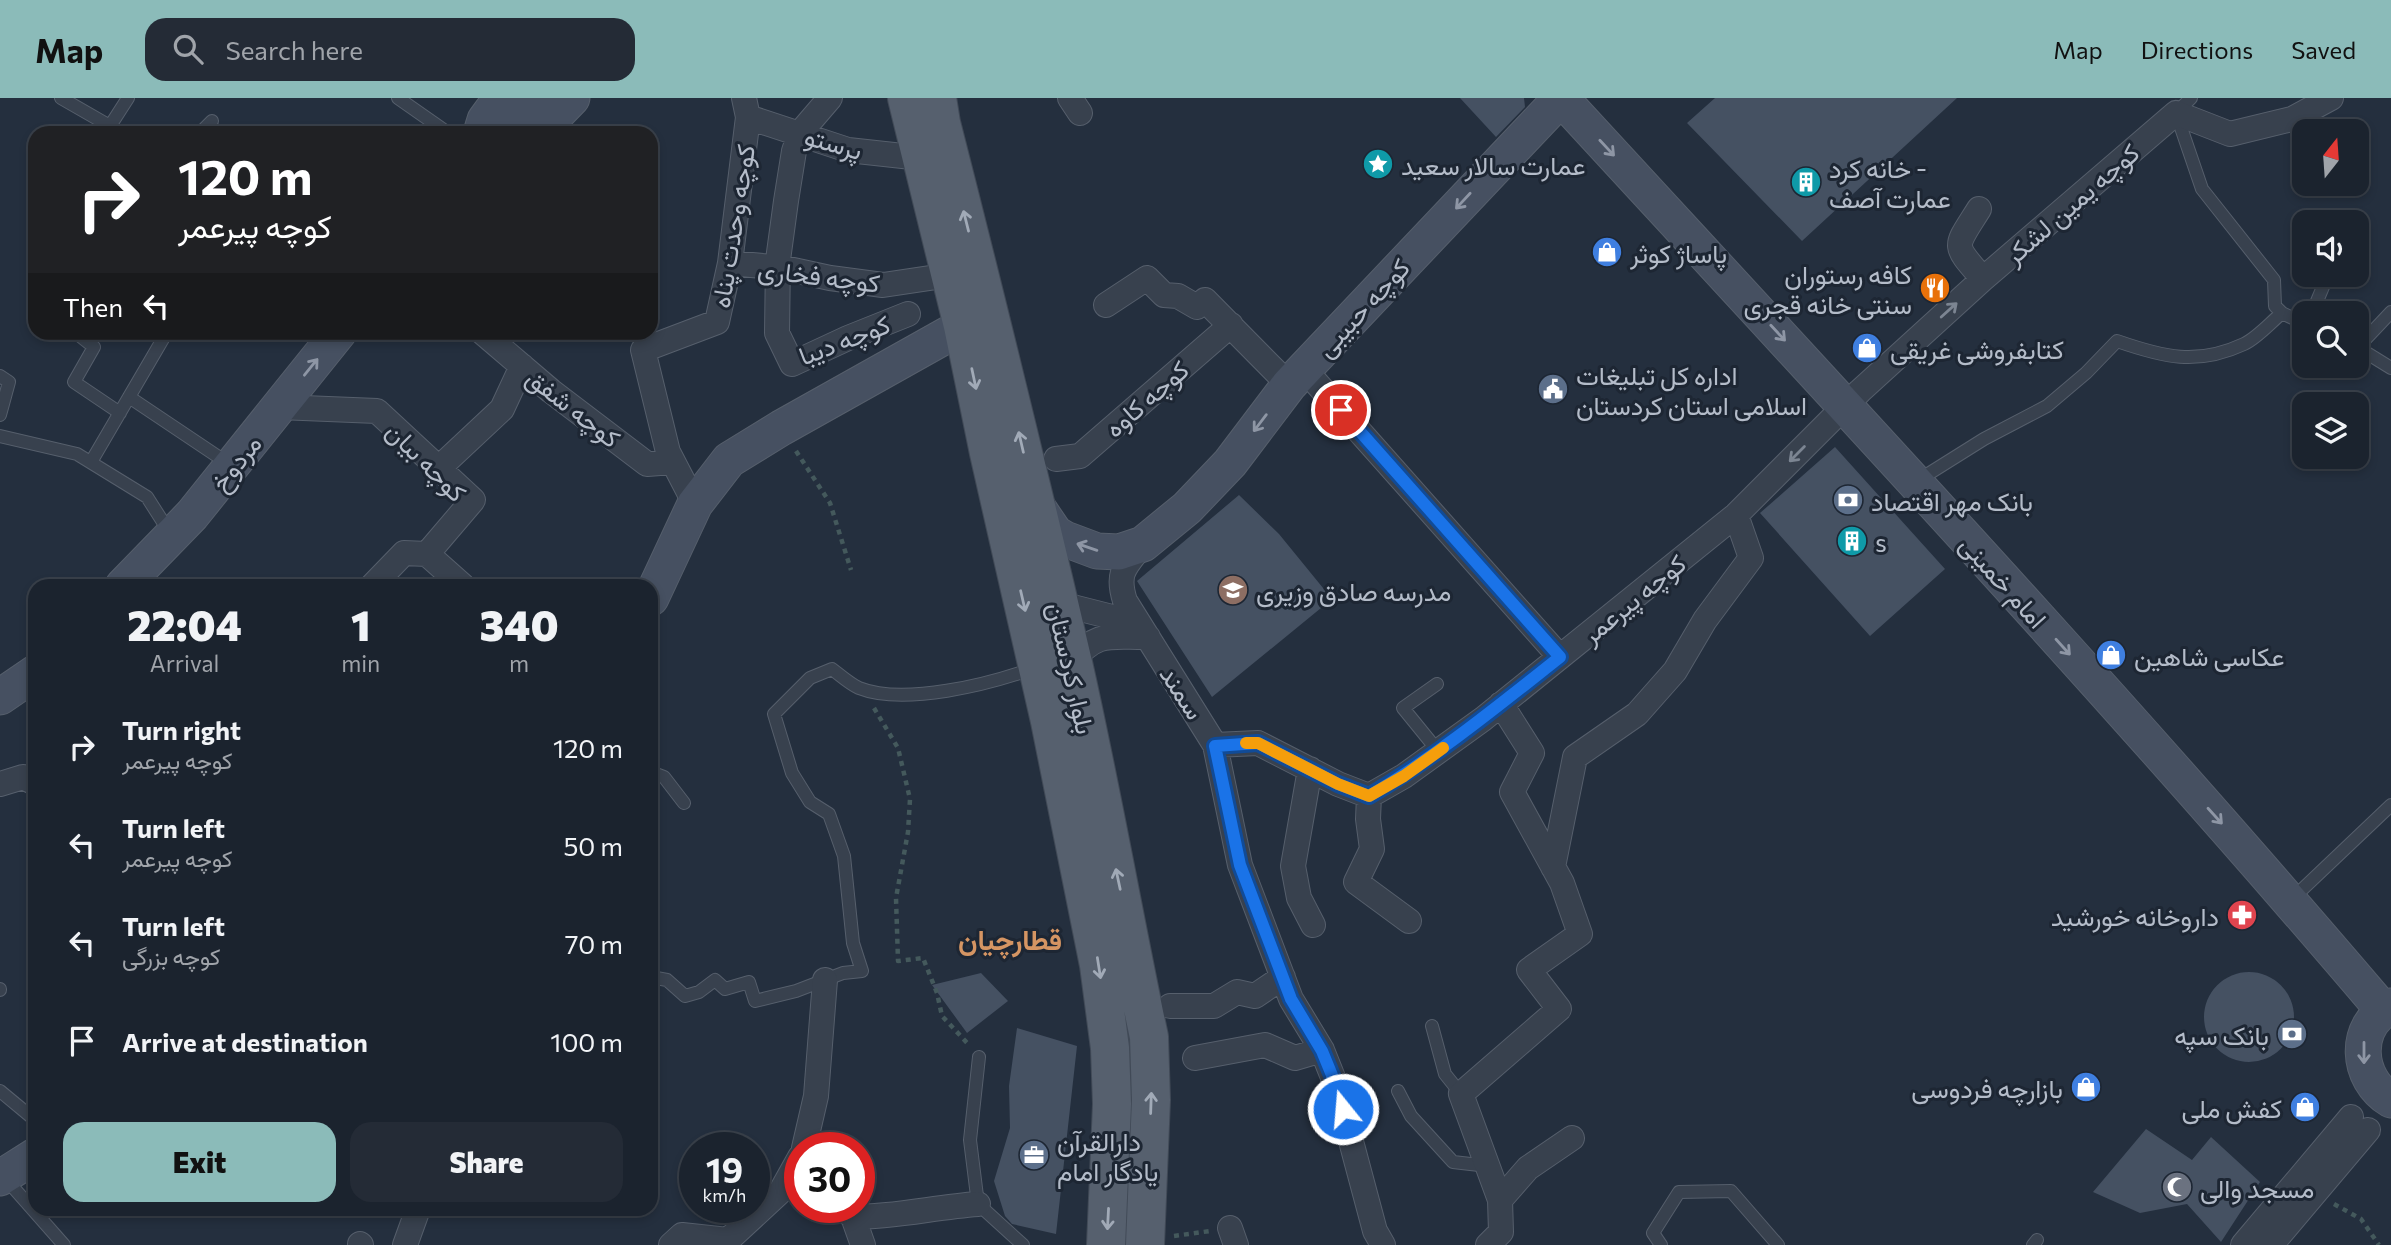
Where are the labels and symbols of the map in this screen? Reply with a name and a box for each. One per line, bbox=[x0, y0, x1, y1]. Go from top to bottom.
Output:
street label: پرستو bbox=[801, 119, 866, 169]
north arrow bbox=[2292, 119, 2370, 196]
street label: کوچه یمین لشکر bbox=[1996, 136, 2147, 274]
one-way arrow bbox=[1599, 139, 1615, 157]
street label: کوچه وحدت پناه bbox=[704, 142, 764, 311]
place icon: عمارت سالار سعید bbox=[1361, 147, 1395, 181]
place label: عمارت سالار سعید bbox=[1401, 149, 1585, 182]
place label: خانه کرد - عمارت آصف bbox=[1829, 152, 1951, 215]
building icon: خانه کرد - عمارت آصف bbox=[1789, 165, 1823, 199]
one-way arrow bbox=[1455, 192, 1471, 210]
one-way arrow bbox=[959, 210, 972, 233]
shop icon: پاساژ کوثر bbox=[1590, 235, 1624, 269]
place label: پاساژ کوثر bbox=[1629, 237, 1727, 272]
street label: کوچه حبیبی bbox=[1309, 251, 1418, 365]
street label: کوچه فخاری bbox=[756, 252, 882, 302]
place label: کافه رستوران سنتی خانه قجری bbox=[1743, 258, 1912, 321]
restaurant icon: کافه رستوران سنتی خانه قجری bbox=[1918, 271, 1952, 305]
one-way arrow bbox=[1940, 301, 1957, 318]
street label: کوچه دیبا bbox=[794, 307, 896, 374]
one-way arrow bbox=[1770, 324, 1786, 342]
shop icon: کتابفروشی غریقی bbox=[1850, 331, 1884, 365]
place label: کتابفروشی غریقی bbox=[1890, 333, 2064, 366]
street label: کوچه کاوه bbox=[1098, 353, 1197, 446]
one-way arrow bbox=[304, 359, 319, 377]
place label: اداره کل تبلیغات اسلامی استان کردستان bbox=[1576, 359, 1807, 422]
street label: کوچه شفق bbox=[519, 361, 627, 456]
one-way arrow bbox=[967, 367, 981, 390]
public building icon: اداره کل تبلیغات اسلامی استان کردستان bbox=[1536, 372, 1570, 406]
pin bbox=[1311, 380, 1371, 440]
one-way arrow bbox=[1253, 413, 1267, 432]
street label: کوچه بیان bbox=[378, 415, 473, 510]
street label: مردوخ bbox=[203, 428, 270, 499]
one-way arrow bbox=[1014, 431, 1028, 454]
one-way arrow bbox=[1788, 445, 1805, 462]
bank icon: بانک مهر اقتصاد bbox=[1831, 483, 1865, 517]
place label: بانک مهر اقتصاد bbox=[1871, 485, 2033, 518]
building icon: s bbox=[1835, 524, 1869, 558]
place label: s bbox=[1875, 526, 1887, 557]
street label: امام خمینی bbox=[1952, 528, 2054, 636]
one-way arrow bbox=[1077, 540, 1099, 552]
street label: کوچه پیرعمر bbox=[1574, 547, 1694, 653]
school or university icon: مدرسه صادق وزیری bbox=[1216, 573, 1250, 607]
place label: مدرسه صادق وزیری bbox=[1256, 575, 1451, 608]
one-way arrow bbox=[1017, 589, 1030, 612]
street label: بلوار کردستان bbox=[1040, 599, 1102, 737]
one-way arrow bbox=[2055, 637, 2071, 655]
shop icon: عکاسی شاهین bbox=[2094, 638, 2128, 672]
place label: عکاسی شاهین bbox=[2134, 640, 2284, 673]
street label: سمند bbox=[1154, 659, 1212, 725]
one-way arrow bbox=[2207, 807, 2223, 825]
one-way arrow bbox=[1110, 868, 1124, 891]
pharmacy icon: داروخانه خورشید bbox=[2225, 898, 2259, 932]
place label: داروخانه خورشید bbox=[2051, 900, 2219, 933]
district label: قطارچیان bbox=[958, 922, 1062, 960]
one-way arrow bbox=[1093, 956, 1106, 979]
bank icon: بانک سپه bbox=[2275, 1017, 2309, 1051]
place label: بانک سپه bbox=[2174, 1019, 2269, 1054]
one-way arrow bbox=[2357, 1041, 2371, 1064]
shop icon: بازارچه فردوسی bbox=[2069, 1070, 2103, 1104]
position arrow bbox=[1306, 1072, 1380, 1146]
place label: بازارچه فردوسی bbox=[1911, 1072, 2063, 1107]
shop icon: کفش ملی bbox=[2288, 1090, 2322, 1124]
one-way arrow bbox=[1144, 1092, 1158, 1115]
place label: کفش ملی bbox=[2181, 1092, 2282, 1125]
place label: دارالقرآن یادگار امام bbox=[1057, 1125, 1158, 1189]
speed limit sign: 30 bbox=[784, 1132, 875, 1223]
office icon: دارالقرآن یادگار امام bbox=[1017, 1138, 1051, 1172]
mosque icon: مسجد والی bbox=[2160, 1170, 2194, 1204]
place label: مسجد والی bbox=[2200, 1172, 2314, 1205]
one-way arrow bbox=[1101, 1207, 1114, 1230]

